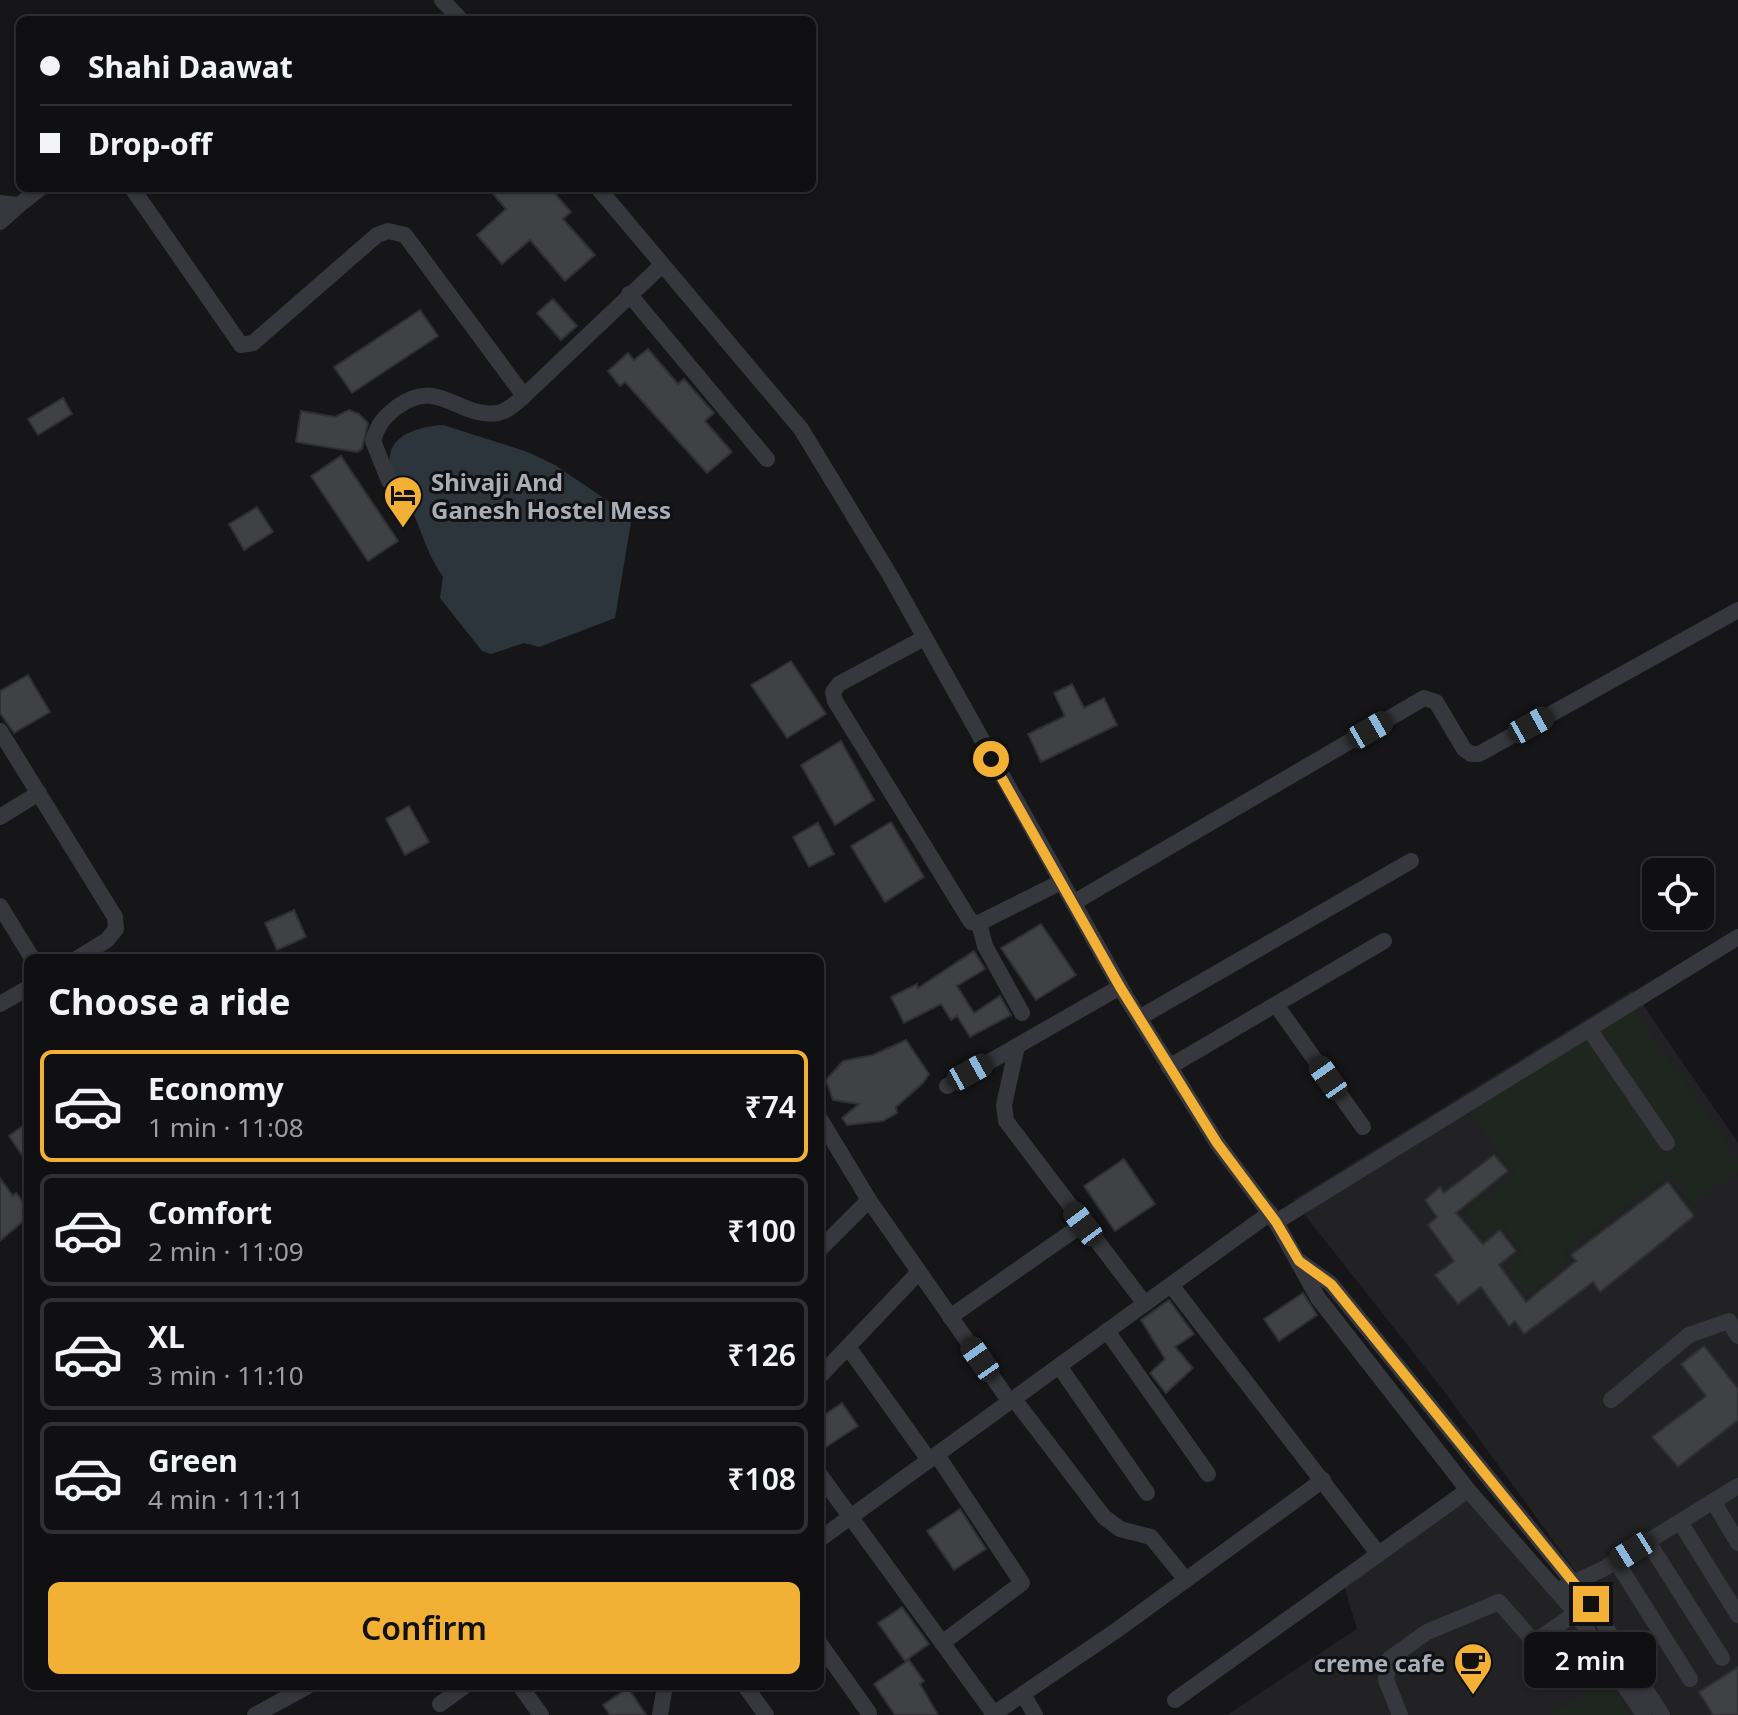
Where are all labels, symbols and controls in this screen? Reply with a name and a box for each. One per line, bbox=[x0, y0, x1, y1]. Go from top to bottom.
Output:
text: Shahi Daawat bbox=[88, 46, 293, 87]
text: Drop-off bbox=[88, 123, 212, 164]
place label: Shivaji And Ganesh Hostel Mess bbox=[431, 465, 671, 526]
hotel icon: Shivaji And Ganesh Hostel Mess bbox=[382, 474, 424, 529]
car bbox=[1504, 703, 1558, 747]
car bbox=[1343, 708, 1397, 752]
route start bbox=[973, 741, 1009, 777]
map controls bbox=[1642, 858, 1714, 930]
button: locate bbox=[1642, 858, 1714, 930]
text: Choose a ride bbox=[48, 977, 290, 1026]
car bbox=[943, 1050, 997, 1094]
car bbox=[1304, 1051, 1352, 1105]
text: Economy bbox=[148, 1068, 284, 1109]
icon: car bbox=[52, 1070, 124, 1142]
text: ₹74 bbox=[745, 1086, 796, 1127]
text: 1 min · 11:08 bbox=[148, 1109, 304, 1145]
text: Comfort bbox=[148, 1192, 272, 1233]
icon: car bbox=[52, 1194, 124, 1266]
car bbox=[1059, 1198, 1107, 1250]
text: ₹100 bbox=[727, 1210, 796, 1251]
text: 2 min · 11:09 bbox=[148, 1233, 304, 1269]
text: XL bbox=[148, 1316, 185, 1357]
icon: car bbox=[52, 1318, 124, 1390]
car bbox=[956, 1332, 1004, 1386]
text: ₹126 bbox=[727, 1334, 796, 1375]
text: 3 min · 11:10 bbox=[148, 1357, 304, 1393]
text: Green bbox=[148, 1440, 238, 1481]
icon: car bbox=[52, 1442, 124, 1514]
text: ₹108 bbox=[727, 1458, 796, 1499]
text: 4 min · 11:11 bbox=[148, 1481, 304, 1517]
car bbox=[1605, 1528, 1659, 1574]
button: Confirm bbox=[48, 1582, 800, 1674]
route end bbox=[1573, 1586, 1609, 1622]
callout: 2 min bbox=[1525, 1632, 1657, 1688]
cafe icon: creme cafe bbox=[1452, 1641, 1494, 1696]
text: 2 min bbox=[1555, 1642, 1625, 1678]
place label: creme cafe bbox=[1314, 1646, 1445, 1679]

